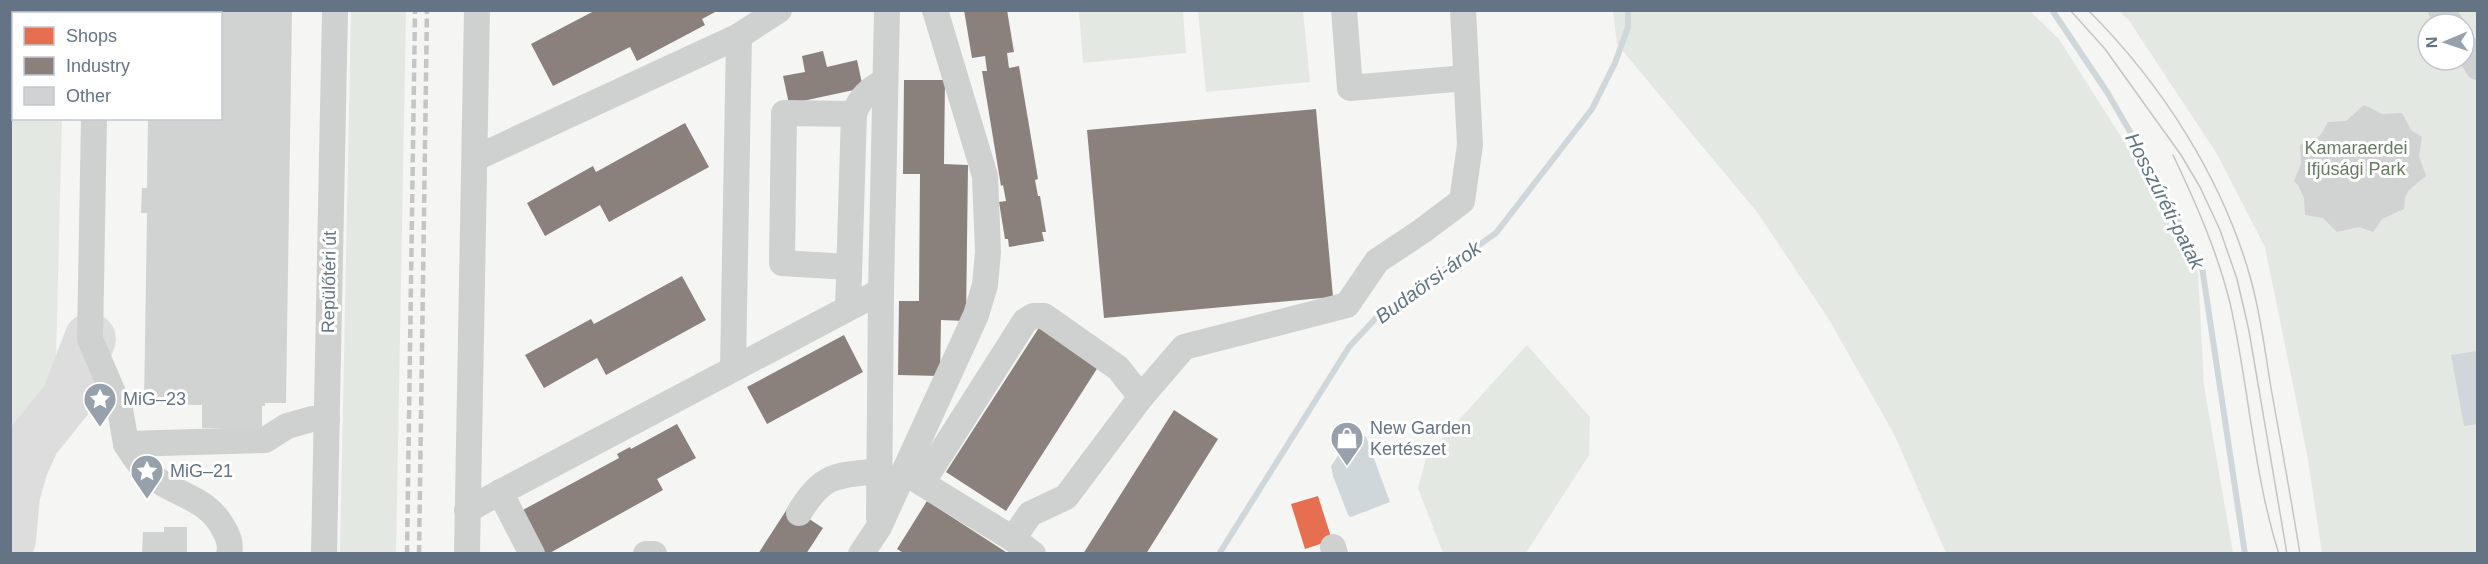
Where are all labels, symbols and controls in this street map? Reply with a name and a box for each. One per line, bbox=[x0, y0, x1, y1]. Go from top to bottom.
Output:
legend bbox=[12, 12, 222, 120]
north arrow bbox=[2416, 12, 2476, 72]
text: Shops bbox=[66, 26, 117, 46]
text: N bbox=[2423, 36, 2440, 49]
text: Industry bbox=[66, 56, 130, 76]
text: Other bbox=[66, 86, 111, 106]
water label: Hosszúréti-patak bbox=[2121, 129, 2209, 274]
park label: Kamaraerdei Ifjúsági Park bbox=[2304, 138, 2408, 179]
street label: Repülőtéri út bbox=[318, 231, 340, 333]
water label: Budaörsi-árok bbox=[1371, 236, 1486, 327]
place icon: MiG–23 bbox=[82, 381, 118, 428]
place label: MiG–23 bbox=[123, 389, 186, 409]
place label: New Garden Kertészet bbox=[1370, 418, 1471, 459]
shop icon: New Garden Kertészet bbox=[1329, 420, 1365, 467]
place icon: MiG–21 bbox=[129, 453, 165, 500]
place label: MiG–21 bbox=[170, 461, 233, 481]

